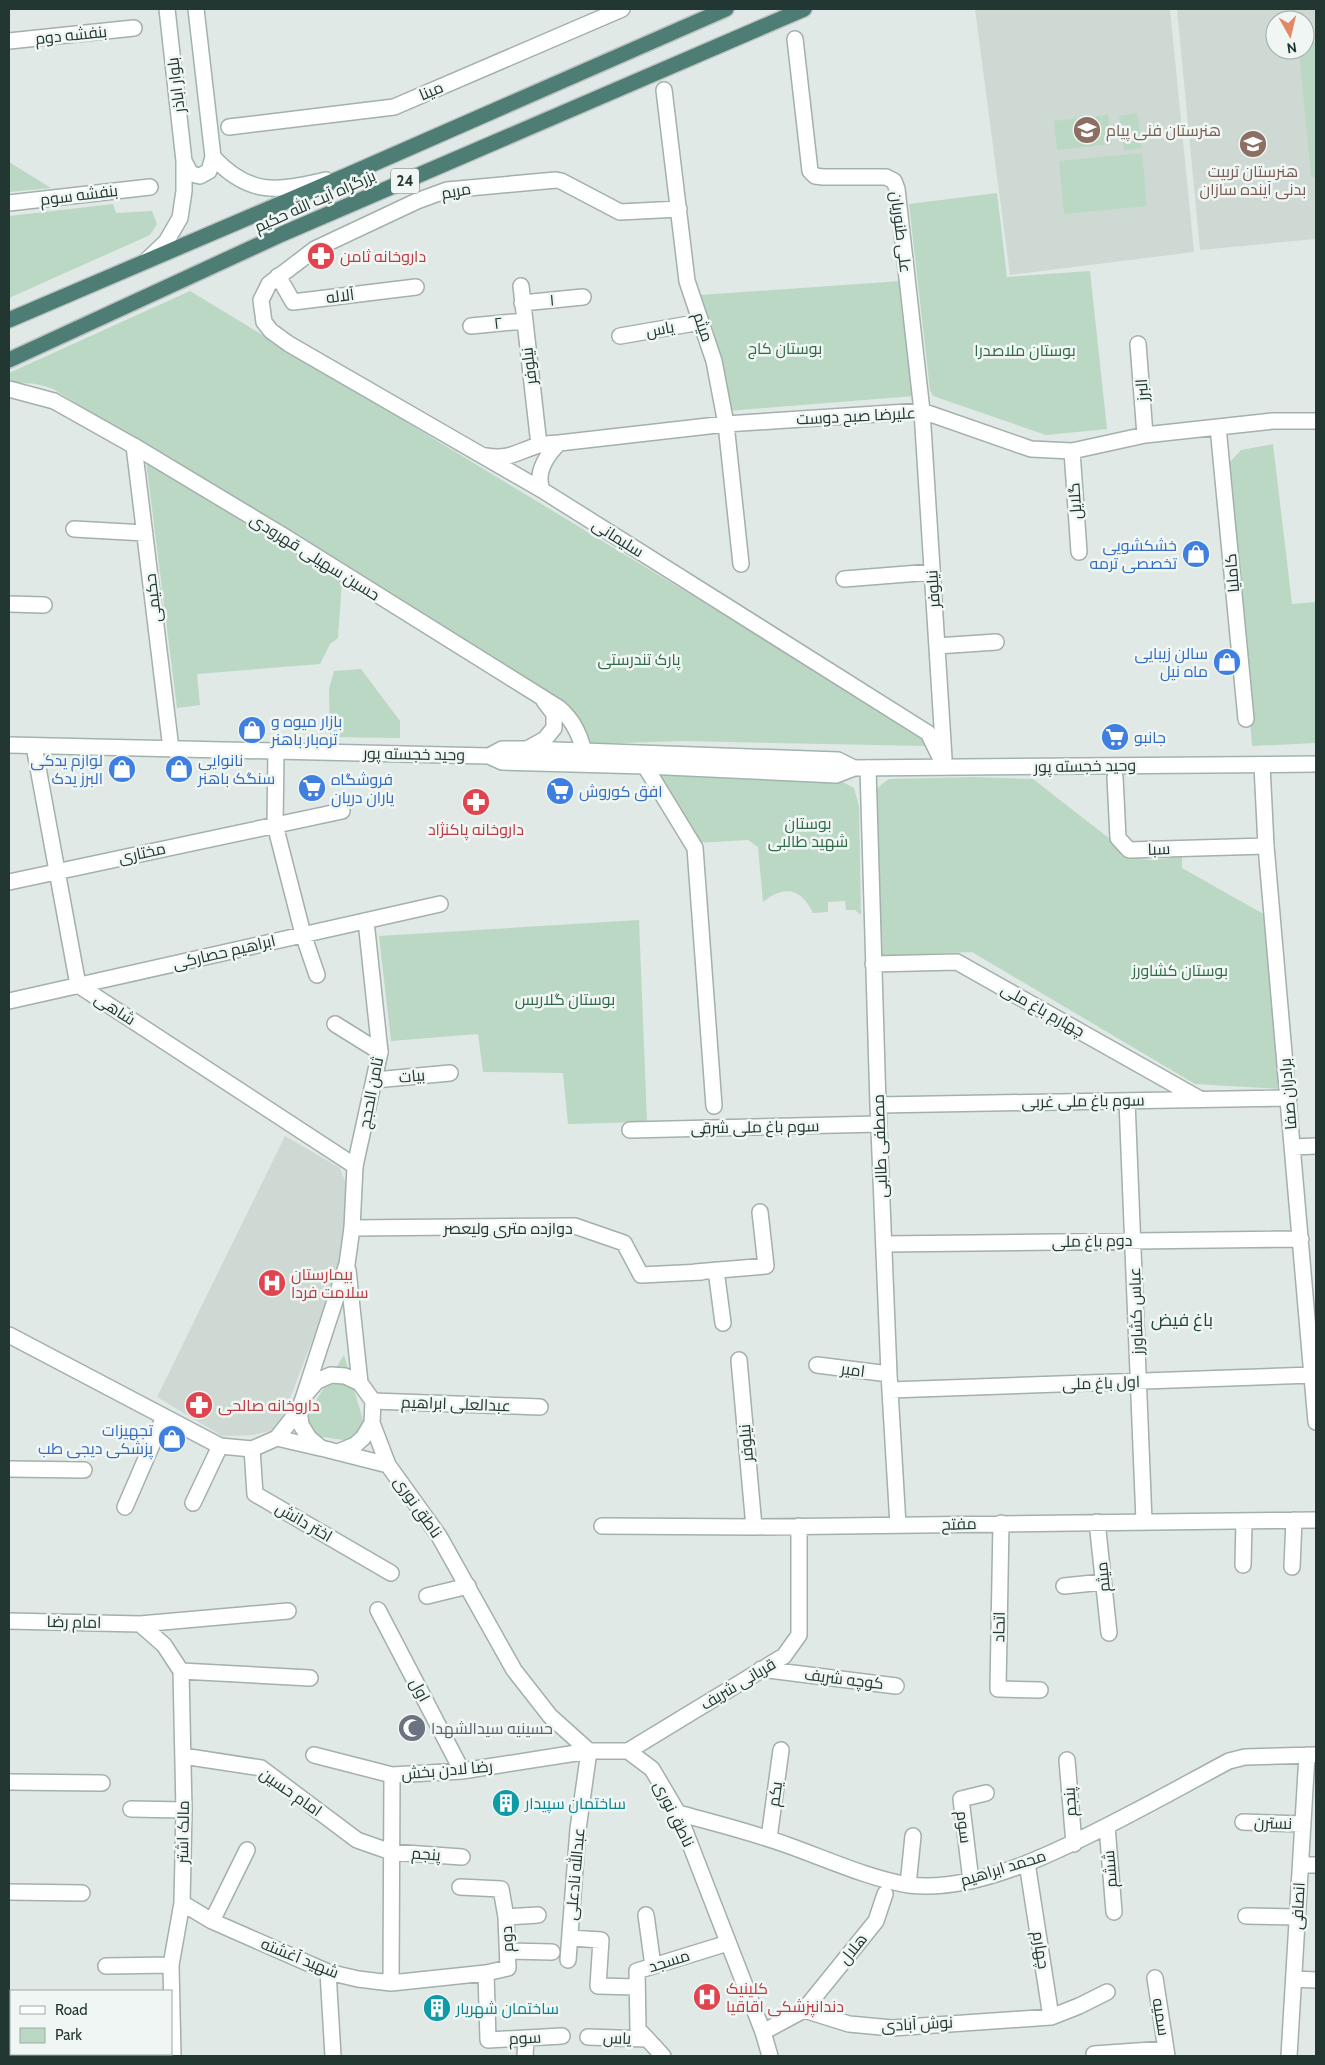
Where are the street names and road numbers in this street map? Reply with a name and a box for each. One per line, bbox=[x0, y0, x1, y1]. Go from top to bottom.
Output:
street label: بنفشه دوم bbox=[34, 22, 108, 50]
street label: بلوار اباذر bbox=[163, 56, 189, 115]
street label: مینا bbox=[416, 77, 446, 105]
street label: بزرگراه آیت الله حکیم bbox=[251, 165, 379, 238]
road number: 24 bbox=[391, 168, 419, 194]
street label: مریم bbox=[440, 179, 473, 205]
street label: بنفشه سوم bbox=[39, 181, 119, 211]
street label: علی طنوریان bbox=[886, 190, 915, 274]
street label: آلاله bbox=[325, 285, 356, 307]
street label: ۱ bbox=[549, 290, 555, 310]
street label: میثم bbox=[687, 310, 717, 345]
street label: ۲ bbox=[493, 313, 503, 333]
street label: یاس bbox=[644, 317, 677, 342]
street label: نیلوفر bbox=[517, 346, 541, 387]
street label: البرز bbox=[1132, 378, 1152, 403]
street label: علیرضا صبح دوست bbox=[796, 403, 916, 431]
street label: گلایل bbox=[1064, 482, 1087, 520]
street label: حسین سهیلی قهرودی bbox=[246, 509, 383, 605]
street label: سلیمانی bbox=[588, 515, 647, 562]
street label: کاملیا bbox=[1221, 553, 1243, 593]
street label: نیلوفر bbox=[922, 570, 944, 609]
street label: حکیمی bbox=[141, 572, 166, 624]
street label: وحید خجسته پور bbox=[362, 744, 465, 766]
street label: وحید خجسته پور bbox=[1033, 756, 1136, 778]
street label: مختاری bbox=[117, 839, 168, 868]
street label: سبا bbox=[1147, 839, 1171, 859]
street label: ابراهیم حصارکی bbox=[171, 931, 278, 975]
street label: چهارم باغ ملی bbox=[997, 979, 1088, 1043]
street label: شاهی bbox=[90, 989, 139, 1030]
street label: ثامن الحجج bbox=[355, 1055, 389, 1131]
street label: برادران صفا bbox=[1275, 1057, 1302, 1131]
street label: بیات bbox=[398, 1065, 426, 1087]
street label: سوم باغ ملی غربی bbox=[1021, 1090, 1145, 1114]
street label: مصطفی طالبی bbox=[869, 1094, 892, 1198]
street label: سوم باغ ملی شرقی bbox=[690, 1116, 820, 1140]
street label: دوازده متری ولیعصر bbox=[442, 1219, 573, 1239]
street label: دوم باغ ملی bbox=[1051, 1231, 1133, 1253]
street label: عباس کشاورز bbox=[1125, 1267, 1148, 1356]
street label: امیر bbox=[839, 1359, 866, 1381]
street label: اول باغ ملی bbox=[1062, 1372, 1140, 1396]
street label: عبدالعلی ابراهیم bbox=[401, 1393, 511, 1417]
street label: نیلوفر bbox=[735, 1423, 757, 1464]
street label: ناطق نوری bbox=[389, 1473, 446, 1542]
street label: اختر دانش bbox=[272, 1498, 336, 1547]
street label: مفتح bbox=[941, 1514, 977, 1536]
street label: میثم bbox=[1092, 1561, 1116, 1593]
street label: اتحاد bbox=[989, 1611, 1009, 1643]
street label: امام رضا bbox=[46, 1612, 102, 1634]
street label: قربانی شریف bbox=[697, 1654, 780, 1715]
street label: کوچه شریف bbox=[803, 1665, 885, 1695]
street label: اول bbox=[405, 1675, 434, 1705]
street label: رضا لادن بخش bbox=[400, 1757, 494, 1784]
street label: امام حسین bbox=[255, 1764, 326, 1822]
street label: ناطق نوری bbox=[649, 1778, 698, 1850]
street label: یکم bbox=[764, 1779, 788, 1808]
street label: پنجم bbox=[1059, 1786, 1082, 1817]
street label: مالک اشتر bbox=[173, 1800, 193, 1865]
street label: سوم bbox=[951, 1810, 975, 1845]
street label: نسترن bbox=[1254, 1813, 1292, 1834]
street label: عبدالله نادعلی bbox=[560, 1827, 590, 1921]
street label: پنجم bbox=[411, 1844, 442, 1867]
street label: محمد ابراهیم bbox=[958, 1846, 1049, 1892]
street label: ششم bbox=[1099, 1849, 1123, 1889]
street label: انصافی bbox=[1287, 1882, 1310, 1930]
street label: دوم bbox=[497, 1925, 519, 1953]
street label: هلال bbox=[835, 1930, 872, 1969]
street label: چهارم bbox=[1027, 1930, 1053, 1971]
street label: شهید آغشته bbox=[258, 1934, 342, 1983]
street label: مسجد bbox=[646, 1946, 692, 1976]
street label: سمیه bbox=[1149, 1997, 1173, 2037]
street label: نوش آبادی bbox=[881, 2013, 953, 2036]
street label: سوم bbox=[508, 2028, 542, 2050]
street label: یاس bbox=[602, 2028, 632, 2049]

